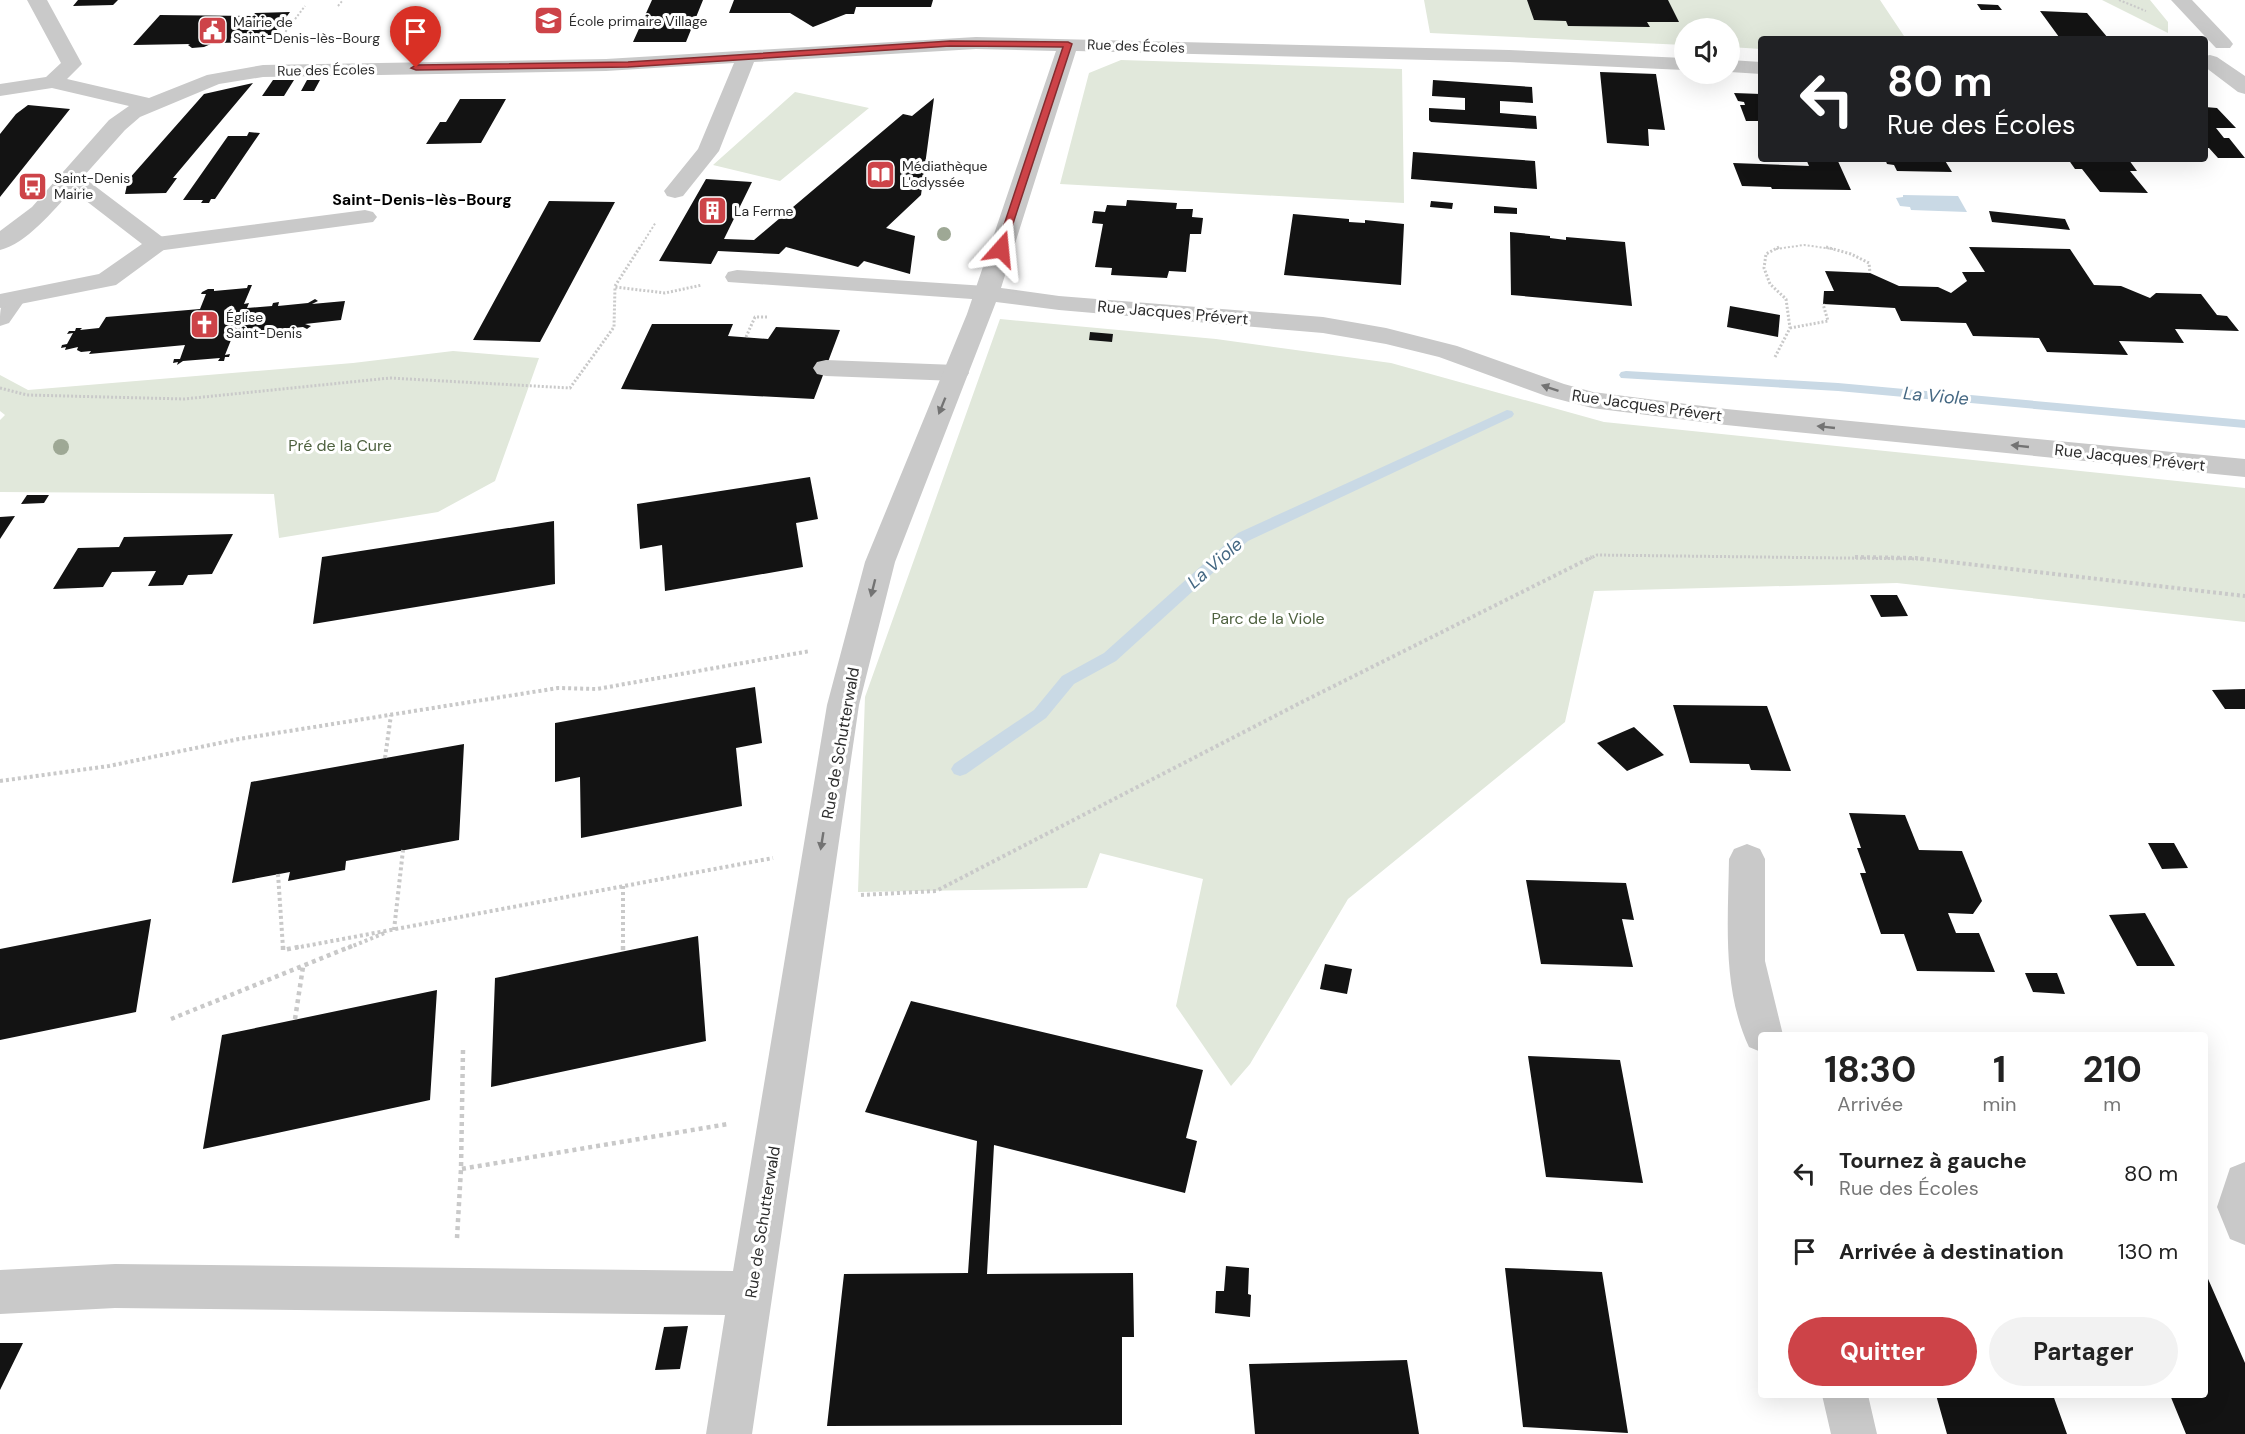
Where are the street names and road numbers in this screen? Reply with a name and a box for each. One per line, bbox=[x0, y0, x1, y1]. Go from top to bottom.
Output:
street label: Rue des Écoles bbox=[1087, 35, 1185, 57]
street label: Rue des Écoles bbox=[277, 60, 375, 80]
street label: Rue Jacques Prévert bbox=[1097, 295, 1249, 330]
street label: Rue Jacques Prévert bbox=[1570, 385, 1723, 426]
street label: Rue Jacques Prévert bbox=[2054, 439, 2206, 476]
street label: Rue de Schutterwald bbox=[817, 666, 864, 821]
street label: Rue de Schutterwald bbox=[740, 1145, 785, 1300]

